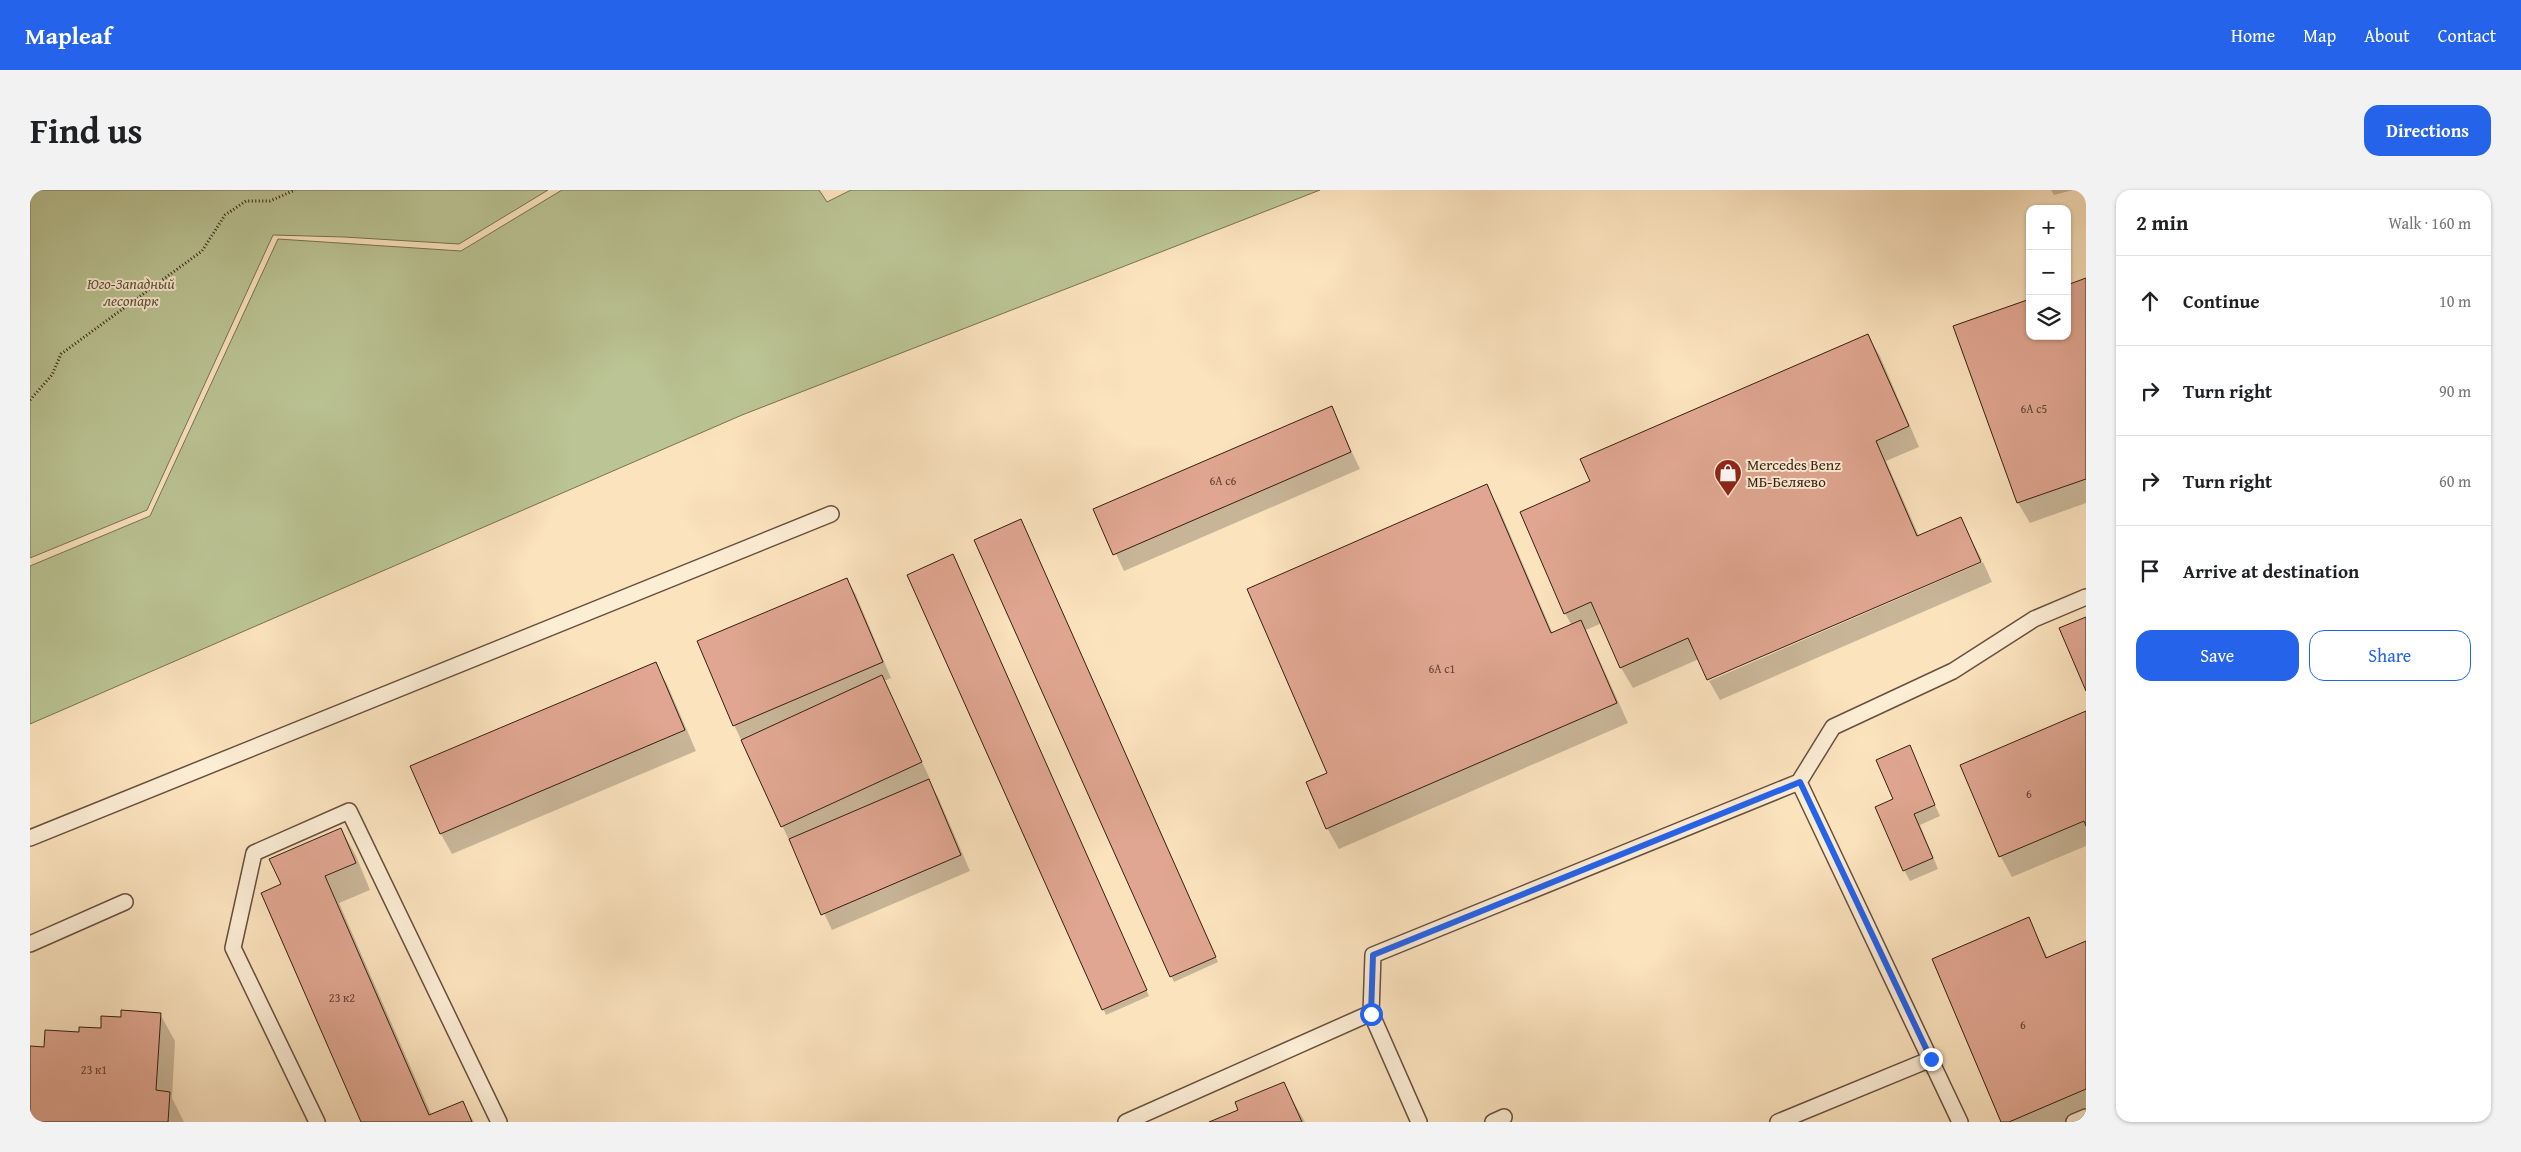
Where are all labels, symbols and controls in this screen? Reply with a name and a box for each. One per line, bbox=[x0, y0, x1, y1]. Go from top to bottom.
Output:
text: Mapleaf bbox=[25, 18, 112, 53]
text: Home bbox=[2231, 22, 2275, 49]
text: Map bbox=[2303, 22, 2336, 49]
text: About bbox=[2364, 22, 2410, 49]
text: Contact bbox=[2438, 22, 2496, 49]
text: Find us bbox=[30, 105, 143, 156]
button: Directions bbox=[2364, 105, 2491, 156]
map controls bbox=[2026, 205, 2071, 340]
button: + bbox=[2026, 205, 2071, 250]
text: 2 min bbox=[2136, 207, 2188, 238]
text: Walk · 160 m bbox=[2388, 211, 2471, 235]
button: − bbox=[2026, 250, 2071, 295]
park label: Юго-Западный лесопарк bbox=[87, 273, 175, 311]
icon: ahead bbox=[2136, 287, 2164, 315]
text: Continue bbox=[2183, 287, 2260, 315]
text: 10 m bbox=[2439, 289, 2471, 313]
button: layers bbox=[2026, 295, 2071, 340]
icon: right bbox=[2136, 377, 2164, 405]
text: Turn right bbox=[2183, 377, 2272, 405]
text: 90 m bbox=[2439, 379, 2471, 403]
house number: 6А с5 bbox=[2021, 400, 2048, 417]
place label: Mercedes Benz МБ-Беляево bbox=[1747, 454, 1841, 492]
shop icon: Mercedes Benz МБ-Беляево bbox=[1713, 458, 1743, 497]
icon: right bbox=[2136, 467, 2164, 495]
text: Turn right bbox=[2183, 467, 2272, 495]
text: 60 m bbox=[2439, 469, 2471, 493]
house number: 6А с6 bbox=[1210, 472, 1237, 489]
icon: arrive bbox=[2136, 557, 2164, 585]
text: Arrive at destination bbox=[2183, 557, 2359, 585]
button: Save bbox=[2136, 630, 2299, 681]
button: Share bbox=[2309, 630, 2471, 681]
house number: 6А с1 bbox=[1429, 660, 1456, 677]
house number: 6 bbox=[2026, 785, 2032, 802]
house number: 23 к2 bbox=[329, 989, 355, 1006]
route start bbox=[1360, 1003, 1383, 1026]
house number: 6 bbox=[2020, 1016, 2026, 1033]
route end bbox=[1920, 1048, 1943, 1071]
house number: 23 к1 bbox=[81, 1061, 107, 1078]

